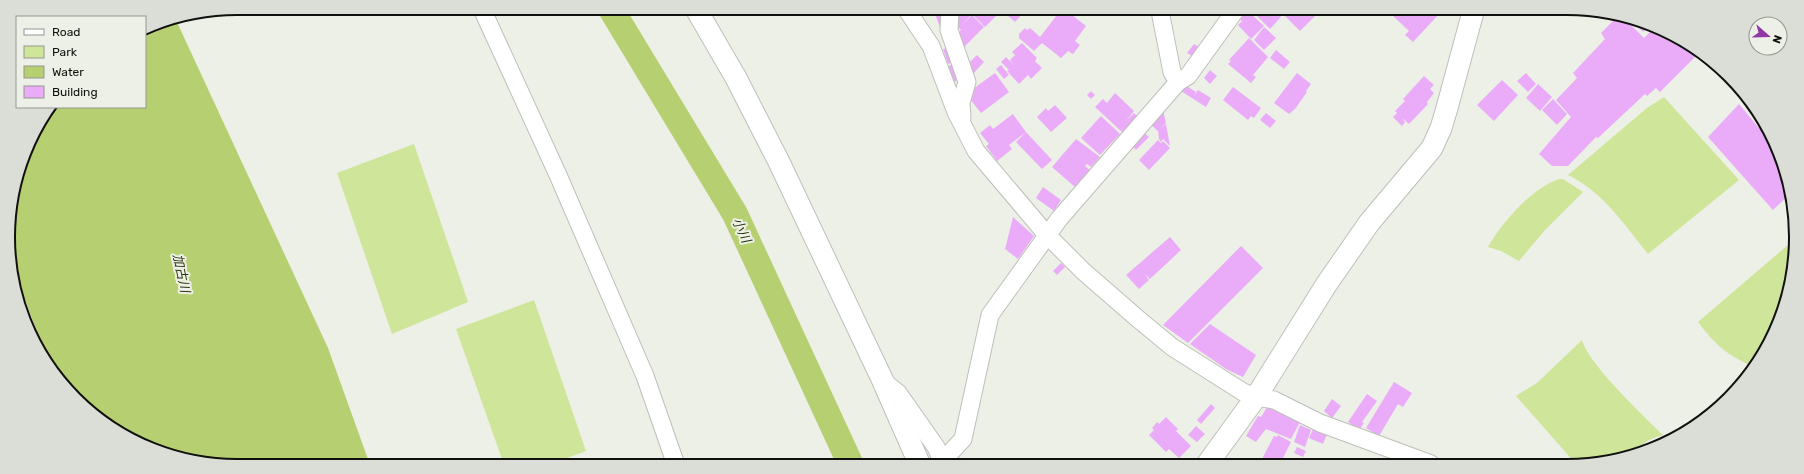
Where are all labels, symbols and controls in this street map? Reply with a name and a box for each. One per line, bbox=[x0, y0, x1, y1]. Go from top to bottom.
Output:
legend bbox=[16, 16, 146, 108]
north arrow bbox=[1748, 16, 1788, 56]
text: Road bbox=[52, 25, 80, 39]
text: N bbox=[1769, 33, 1784, 45]
text: Park bbox=[52, 45, 78, 59]
text: Water bbox=[52, 65, 84, 79]
text: Building bbox=[52, 85, 98, 99]
water label: 小川 bbox=[729, 215, 755, 247]
water label: 加古川 bbox=[170, 252, 193, 296]

